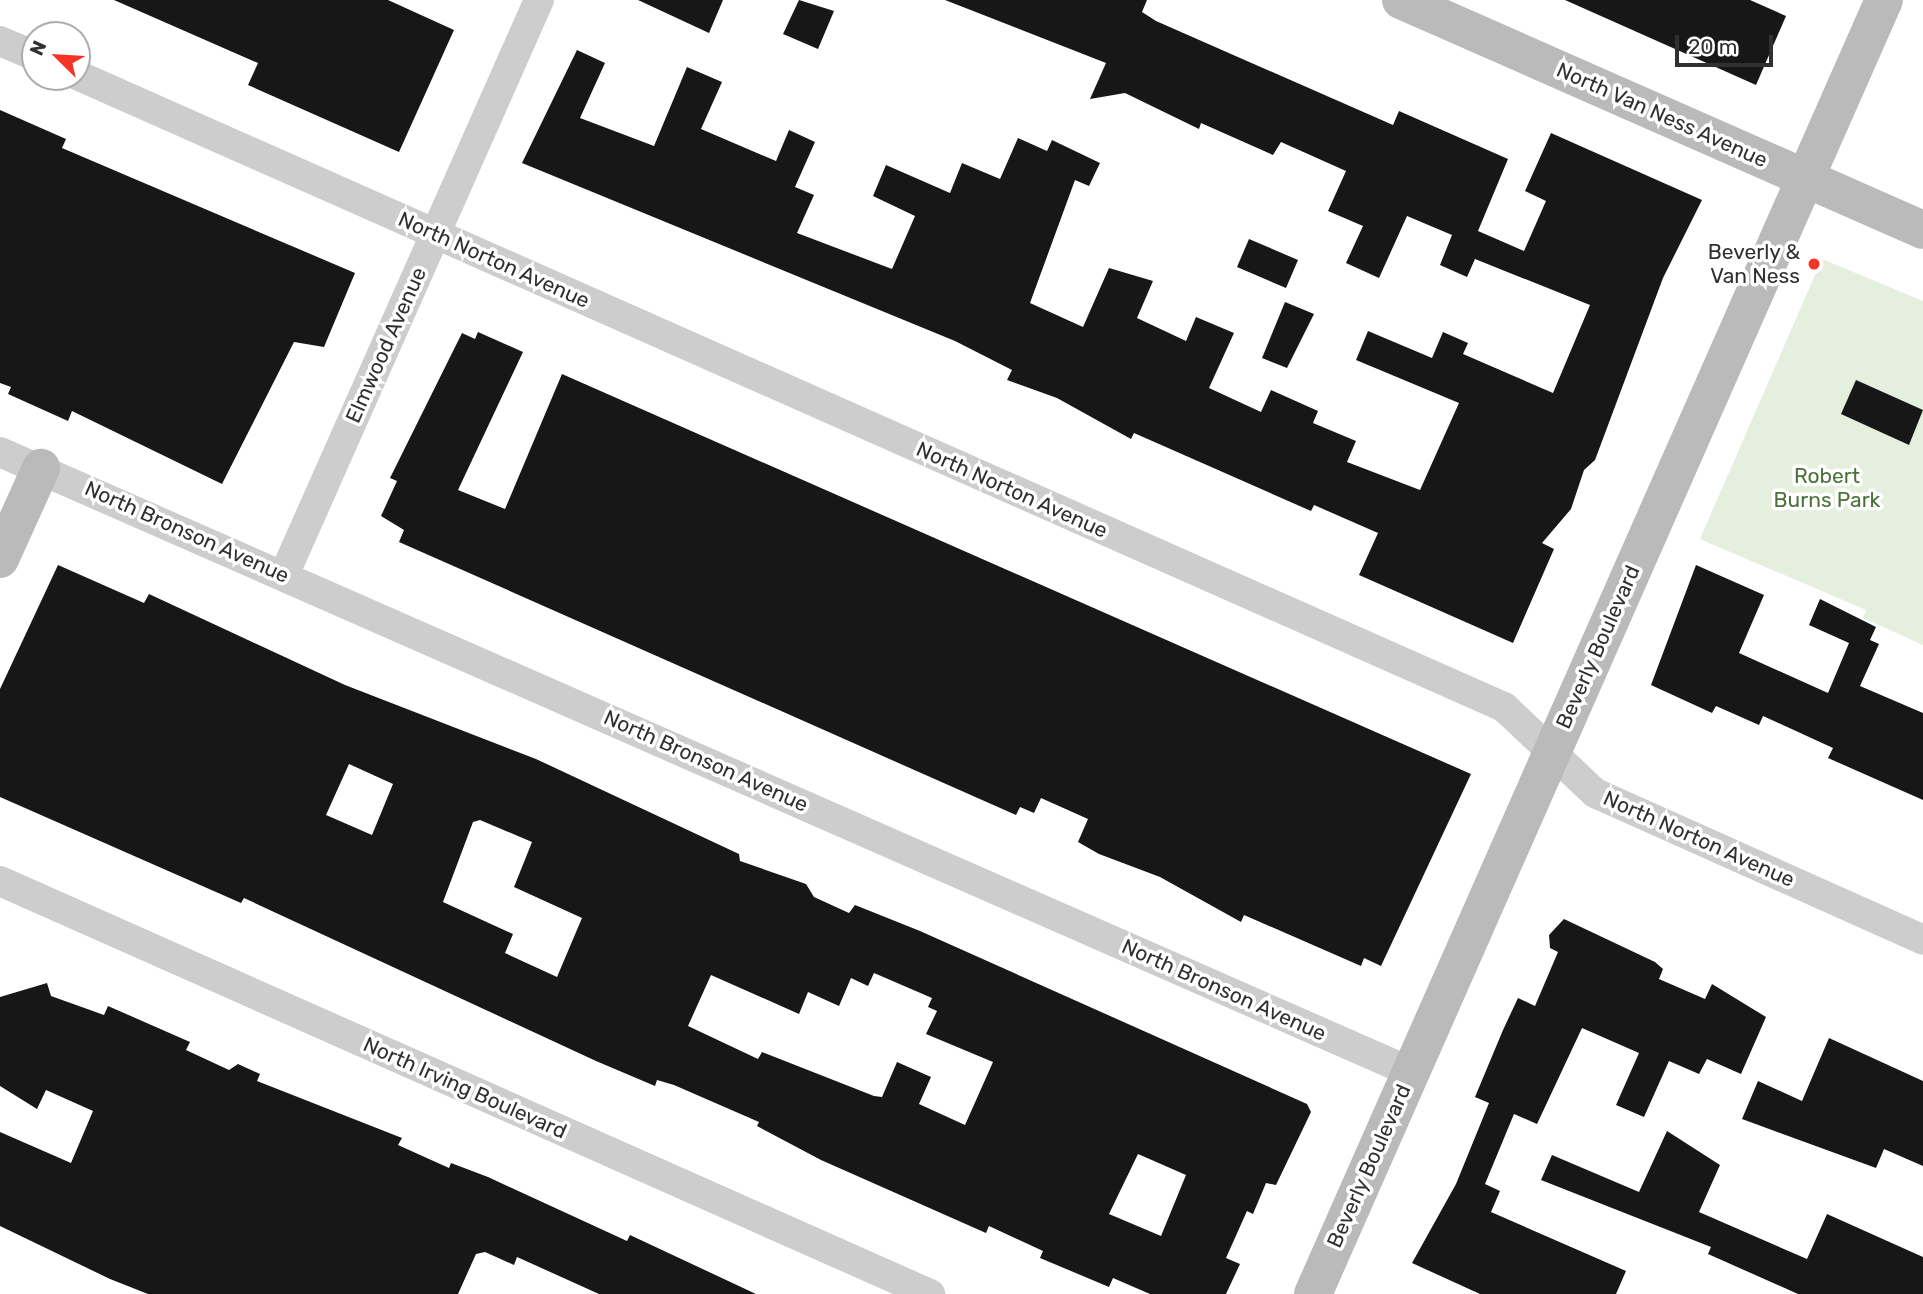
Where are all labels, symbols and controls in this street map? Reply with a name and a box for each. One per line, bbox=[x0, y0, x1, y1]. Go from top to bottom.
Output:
north arrow bbox=[21, 21, 91, 91]
scale bar bbox=[1678, 21, 1776, 65]
text: 20 m bbox=[1688, 34, 1737, 59]
text: N bbox=[25, 37, 51, 59]
street label: North Van Ness Avenue bbox=[1552, 57, 1772, 173]
street label: North Norton Avenue bbox=[394, 206, 594, 314]
place label: Beverly & Van Ness bbox=[1707, 239, 1800, 289]
marker: Beverly & Van Ness bbox=[1806, 256, 1822, 272]
street label: Elmwood Avenue bbox=[340, 263, 432, 427]
street label: North Norton Avenue bbox=[912, 436, 1112, 544]
park label: Robert Burns Park bbox=[1774, 463, 1880, 513]
street label: North Bronson Avenue bbox=[81, 475, 293, 589]
street label: Beverly Boulevard bbox=[1551, 561, 1645, 733]
street label: North Bronson Avenue bbox=[600, 704, 812, 818]
street label: North Norton Avenue bbox=[1599, 785, 1799, 893]
street label: North Bronson Avenue bbox=[1118, 933, 1330, 1047]
street label: North Irving Boulevard bbox=[359, 1032, 571, 1144]
street label: Beverly Boulevard bbox=[1322, 1080, 1416, 1252]

